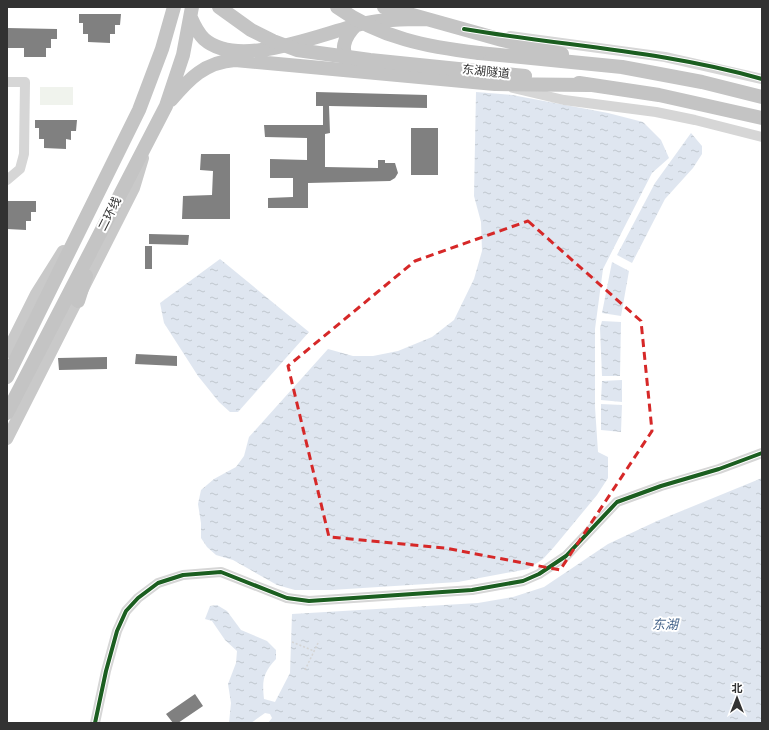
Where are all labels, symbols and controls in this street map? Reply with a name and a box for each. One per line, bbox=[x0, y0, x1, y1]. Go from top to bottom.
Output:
street label: 东湖隧道 bbox=[461, 62, 511, 82]
street label: 二环线 bbox=[95, 195, 125, 233]
water label: 东湖 bbox=[652, 617, 680, 633]
north arrow bbox=[717, 678, 757, 718]
text: 北 bbox=[732, 682, 743, 695]

